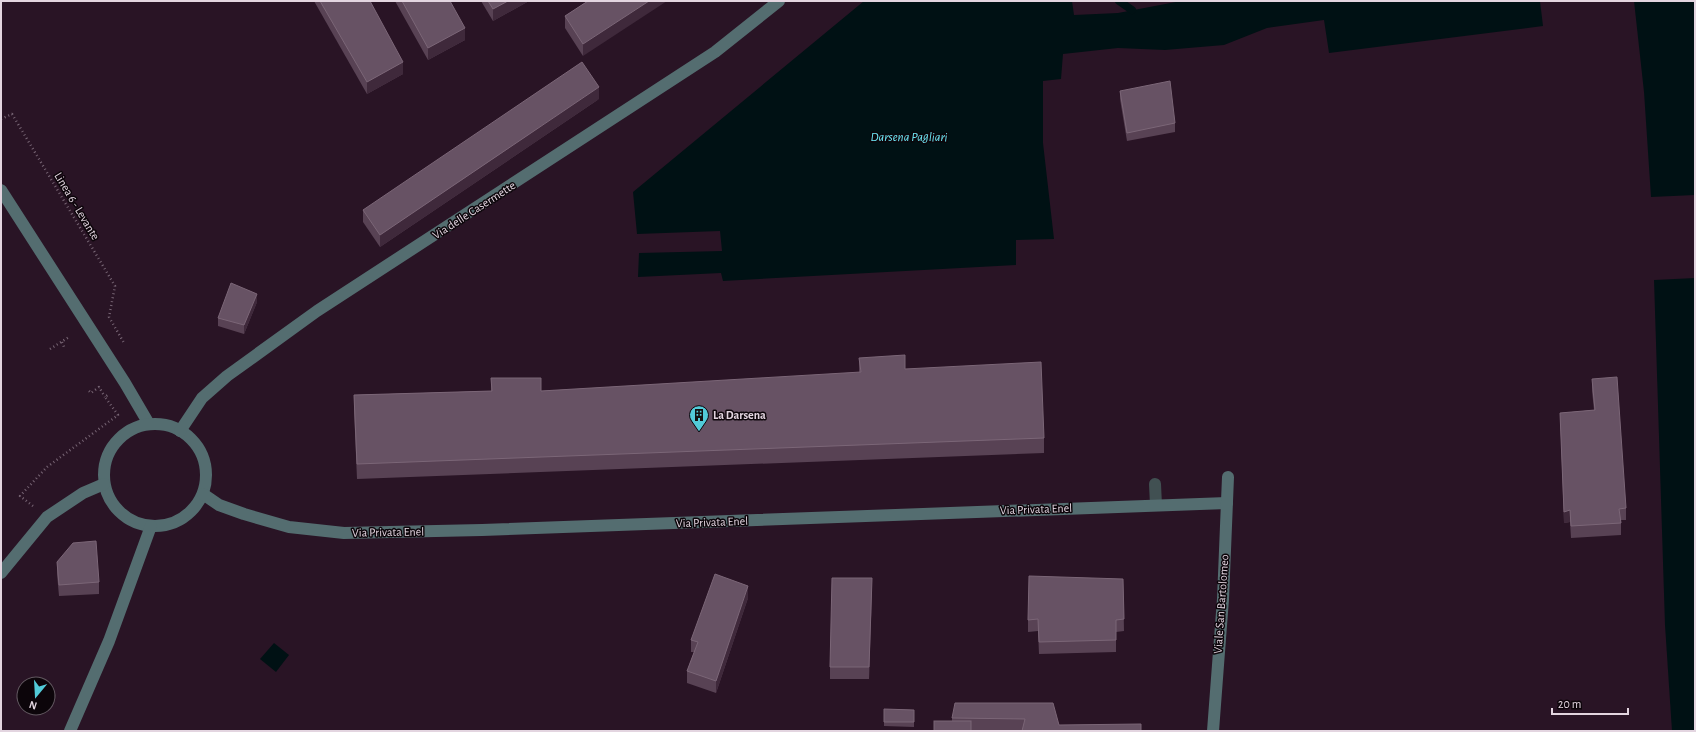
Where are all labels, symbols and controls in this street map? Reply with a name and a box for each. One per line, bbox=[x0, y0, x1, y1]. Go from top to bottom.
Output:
water label: Darsena Pagliari bbox=[871, 131, 948, 144]
street label: Linea 6 - Levante bbox=[52, 170, 102, 242]
street label: Via delle Casermette bbox=[430, 179, 518, 241]
building icon: La Darsena bbox=[688, 404, 710, 432]
place label: La Darsena bbox=[713, 409, 766, 421]
street label: Via Privata Enel bbox=[1000, 502, 1072, 516]
street label: Via Privata Enel bbox=[676, 515, 748, 529]
street label: Via Privata Enel bbox=[352, 525, 424, 539]
street label: Viale San Bartolomeo bbox=[1212, 554, 1230, 654]
north arrow bbox=[16, 676, 56, 716]
scale bar bbox=[1552, 690, 1628, 716]
text: 20 m bbox=[1558, 698, 1581, 710]
text: N bbox=[28, 699, 38, 711]

